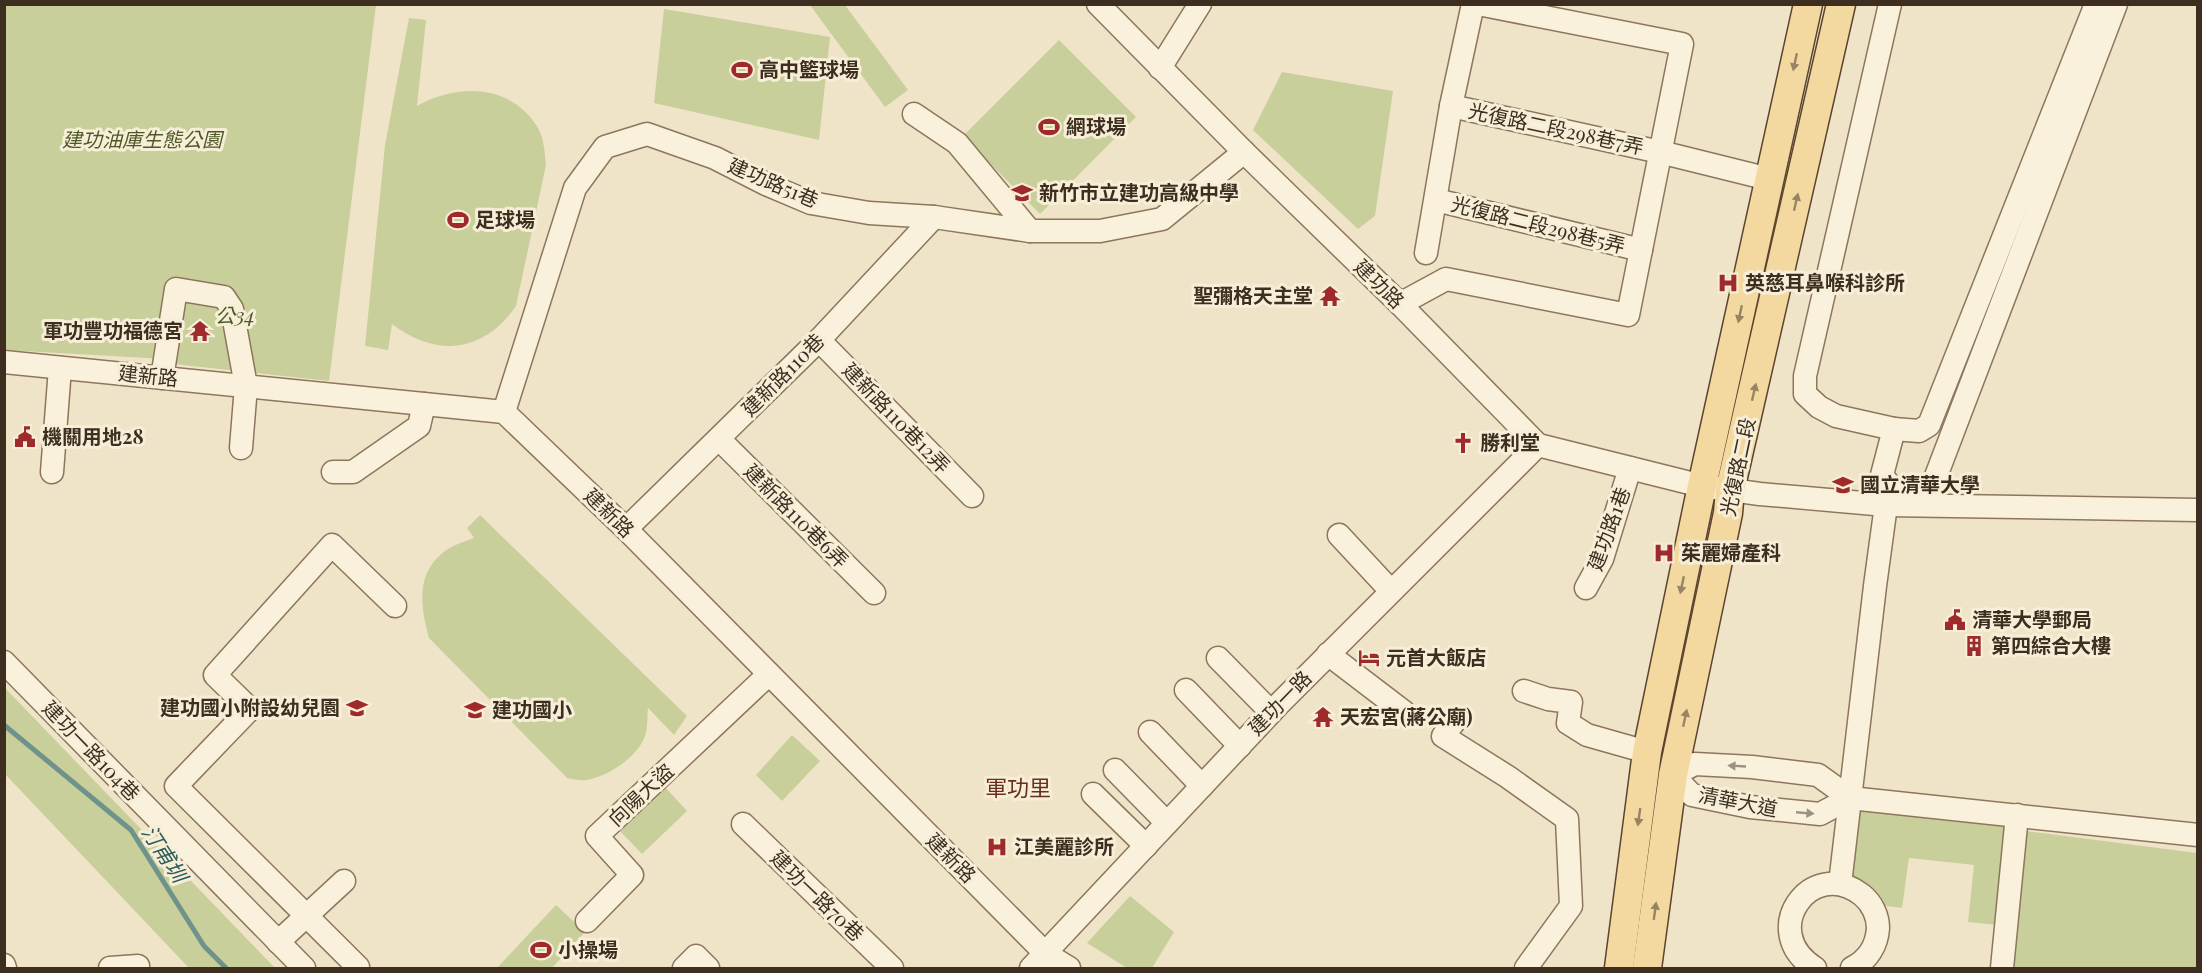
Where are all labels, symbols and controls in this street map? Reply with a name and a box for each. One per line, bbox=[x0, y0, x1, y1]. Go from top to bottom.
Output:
one-way arrow bbox=[1790, 52, 1800, 71]
place label: 高中籃球場 bbox=[759, 55, 859, 82]
sports icon: 高中籃球場 bbox=[730, 58, 754, 82]
street label: 光復路二段298巷7弄 bbox=[1466, 96, 1646, 159]
place label: 網球場 bbox=[1066, 112, 1126, 139]
sports icon: 網球場 bbox=[1037, 115, 1061, 139]
park label: 建功油庫生態公園 bbox=[62, 125, 225, 152]
street label: 建功路51巷 bbox=[724, 150, 823, 213]
place label: 新竹市立建功高級中學 bbox=[1039, 178, 1239, 205]
school or university icon: 新竹市立建功高級中學 bbox=[1010, 181, 1034, 205]
street label: 光復路二段298巷5弄 bbox=[1449, 189, 1628, 258]
one-way arrow bbox=[1792, 193, 1802, 211]
place label: 足球場 bbox=[475, 205, 535, 232]
sports icon: 足球場 bbox=[446, 208, 470, 232]
street label: 建功路 bbox=[1349, 252, 1411, 313]
place label: 英慈耳鼻喉科診所 bbox=[1745, 268, 1905, 295]
hospital icon: 英慈耳鼻喉科診所 bbox=[1716, 271, 1740, 295]
place label: 聖彌格天主堂 bbox=[1193, 281, 1313, 308]
temple icon: 聖彌格天主堂 bbox=[1318, 284, 1342, 308]
park label: 公34 bbox=[215, 301, 255, 328]
one-way arrow bbox=[1735, 304, 1744, 323]
place label: 軍功豐功福德宮 bbox=[43, 316, 183, 343]
temple icon: 軍功豐功福德宮 bbox=[188, 319, 212, 343]
street label: 建新路110巷 bbox=[735, 327, 829, 421]
street label: 建新路110巷12弄 bbox=[837, 356, 957, 478]
street label: 建新路 bbox=[117, 358, 179, 391]
one-way arrow bbox=[1749, 383, 1759, 402]
street label: 光復路二段 bbox=[1713, 415, 1760, 518]
place label: 機關用地28 bbox=[42, 422, 144, 449]
public building icon: 機關用地28 bbox=[13, 425, 37, 449]
place label: 勝利堂 bbox=[1480, 428, 1540, 455]
church icon: 勝利堂 bbox=[1451, 431, 1475, 455]
street label: 建新路110巷6弄 bbox=[739, 457, 855, 573]
place label: 國立清華大學 bbox=[1860, 470, 1980, 497]
school or university icon: 國立清華大學 bbox=[1831, 473, 1855, 497]
street label: 建新路 bbox=[579, 481, 641, 542]
street label: 建功路1巷 bbox=[1580, 483, 1635, 574]
place label: 茱麗婦產科 bbox=[1681, 538, 1781, 565]
hospital icon: 茱麗婦產科 bbox=[1652, 541, 1676, 565]
one-way arrow bbox=[1677, 575, 1686, 594]
place label: 清華大學郵局 bbox=[1972, 605, 2092, 632]
public building icon: 清華大學郵局 bbox=[1943, 608, 1967, 632]
place label: 第四綜合大樓 bbox=[1991, 631, 2111, 658]
building icon: 第四綜合大樓 bbox=[1962, 634, 1986, 658]
place label: 元首大飯店 bbox=[1386, 643, 1486, 670]
hotel icon: 元首大飯店 bbox=[1357, 646, 1381, 670]
street label: 建功一路 bbox=[1241, 664, 1316, 740]
place label: 建功國小附設幼兒園 bbox=[160, 693, 340, 720]
street label: 建功一路104巷 bbox=[37, 694, 147, 806]
place label: 建功國小 bbox=[492, 695, 572, 722]
school or university icon: 建功國小附設幼兒園 bbox=[345, 696, 369, 720]
school or university icon: 建功國小 bbox=[463, 698, 487, 722]
place label: 天宏宮(蔣公廟) bbox=[1340, 702, 1473, 729]
temple icon: 天宏宮(蔣公廟) bbox=[1311, 705, 1335, 729]
one-way arrow bbox=[1681, 708, 1690, 727]
street label: 向陽大盜 bbox=[602, 757, 678, 831]
one-way arrow bbox=[1727, 762, 1746, 771]
district label: 軍功里 bbox=[985, 772, 1051, 802]
street label: 清華大道 bbox=[1696, 780, 1780, 821]
one-way arrow bbox=[1634, 808, 1644, 827]
one-way arrow bbox=[1796, 808, 1815, 818]
water label: 汀甫圳 bbox=[137, 819, 196, 889]
street label: 建新路 bbox=[921, 826, 983, 888]
place label: 江美麗診所 bbox=[1014, 832, 1114, 859]
hospital icon: 江美麗診所 bbox=[985, 835, 1009, 859]
street label: 建功一路70巷 bbox=[765, 843, 871, 946]
one-way arrow bbox=[1650, 901, 1659, 920]
place label: 小操場 bbox=[558, 935, 618, 962]
sports icon: 小操場 bbox=[529, 938, 553, 962]

